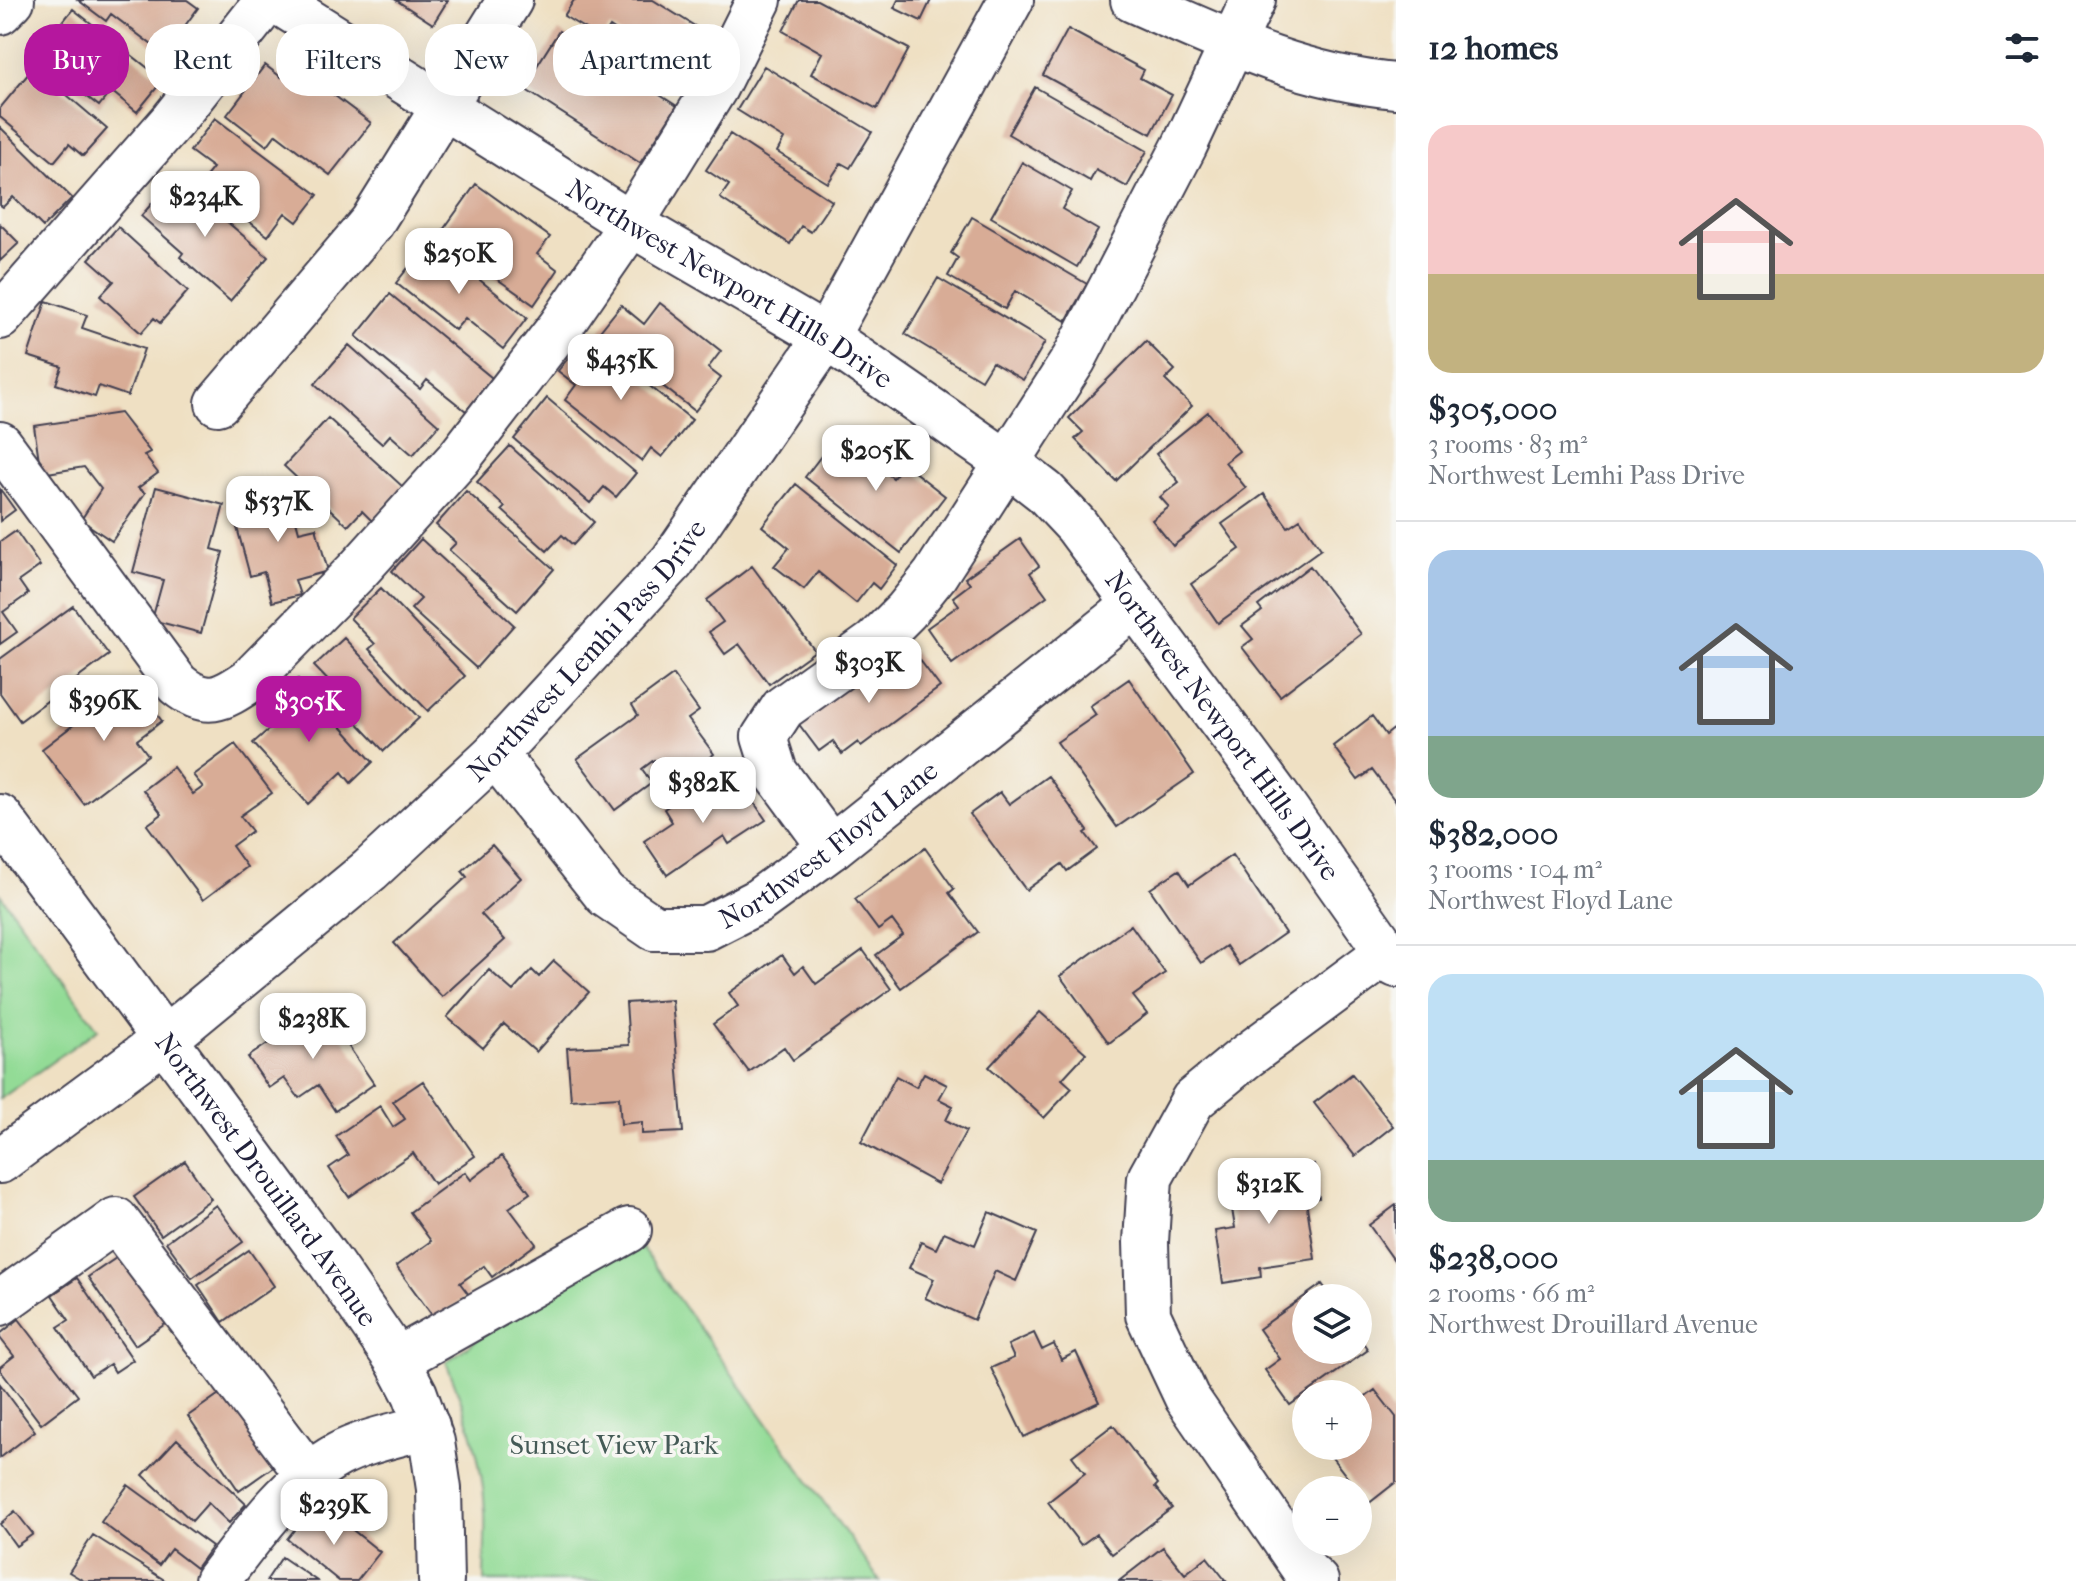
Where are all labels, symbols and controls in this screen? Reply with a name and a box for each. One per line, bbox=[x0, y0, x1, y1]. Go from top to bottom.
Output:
chip: Buy bbox=[24, 24, 129, 96]
chip: Rent bbox=[145, 24, 260, 96]
chip: Filters bbox=[276, 24, 409, 96]
chip: New bbox=[425, 24, 537, 96]
chip: Apartment bbox=[553, 24, 740, 96]
icon: filters bbox=[2000, 26, 2044, 70]
text: 12 homes bbox=[1428, 28, 1558, 68]
pin: $234K bbox=[149, 171, 261, 239]
street label: Northwest Newport Hills Drive bbox=[561, 172, 899, 395]
icon: home bbox=[1664, 177, 1808, 321]
text: $234K bbox=[169, 181, 241, 212]
pin: $250K bbox=[403, 228, 515, 296]
text: $250K bbox=[423, 238, 495, 269]
pin: $435K bbox=[565, 334, 677, 402]
text: $435K bbox=[586, 344, 656, 375]
text: $305,000 bbox=[1428, 389, 1557, 429]
pin: $205K bbox=[820, 425, 932, 493]
text: 3 rooms · 83 m² bbox=[1428, 429, 1587, 460]
text: $205K bbox=[840, 435, 912, 466]
text: Northwest Lemhi Pass Drive bbox=[1428, 460, 1745, 491]
pin: $537K bbox=[222, 476, 334, 544]
text: $537K bbox=[244, 486, 312, 517]
street label: Northwest Lemhi Pass Drive bbox=[461, 513, 713, 788]
street label: Northwest Newport Hills Drive bbox=[1098, 564, 1347, 887]
icon: home bbox=[1664, 602, 1808, 746]
pin: $303K bbox=[813, 637, 925, 705]
text: $303K bbox=[835, 647, 903, 678]
pin: $396K bbox=[48, 675, 160, 743]
pin: $305K bbox=[253, 676, 365, 744]
text: $396K bbox=[68, 685, 140, 716]
text: $305K bbox=[274, 686, 344, 717]
street label: Northwest Floyd Lane bbox=[713, 753, 944, 936]
pin: $382K bbox=[647, 757, 759, 825]
text: $382K bbox=[668, 767, 738, 798]
text: $382,000 bbox=[1428, 814, 1559, 854]
text: 3 rooms · 104 m² bbox=[1428, 854, 1602, 885]
text: Northwest Floyd Lane bbox=[1428, 885, 1673, 916]
pin: $238K bbox=[257, 993, 369, 1061]
text: $238K bbox=[278, 1003, 348, 1034]
street label: Northwest Drouillard Avenue bbox=[148, 1026, 385, 1333]
icon: home bbox=[1664, 1026, 1808, 1170]
pin: $312K bbox=[1213, 1158, 1325, 1226]
text: $312K bbox=[1236, 1168, 1302, 1199]
text: $238,000 bbox=[1428, 1238, 1559, 1278]
text: 2 rooms · 66 m² bbox=[1428, 1278, 1594, 1309]
map controls bbox=[1292, 1284, 1372, 1556]
button: layers bbox=[1292, 1284, 1372, 1364]
text: Northwest Drouillard Avenue bbox=[1428, 1309, 1758, 1340]
button: + bbox=[1292, 1380, 1372, 1460]
park label: Sunset View Park bbox=[510, 1428, 719, 1461]
button: − bbox=[1292, 1476, 1372, 1556]
pin: $239K bbox=[278, 1479, 390, 1547]
text: $239K bbox=[299, 1489, 369, 1520]

